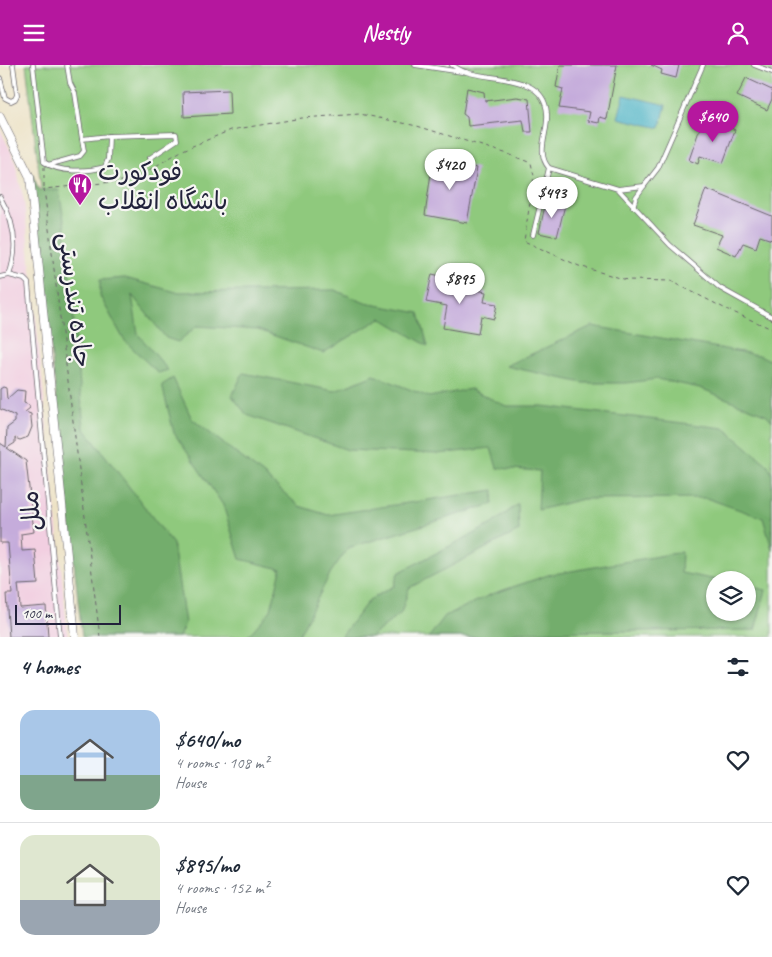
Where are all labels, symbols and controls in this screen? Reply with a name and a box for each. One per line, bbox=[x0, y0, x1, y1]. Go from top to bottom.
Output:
icon: menu bbox=[20, 19, 48, 47]
text: Nestly bbox=[362, 19, 410, 47]
icon: person bbox=[724, 19, 752, 47]
pin: $640 bbox=[683, 101, 743, 143]
text: $640 bbox=[698, 107, 728, 127]
pin: $420 bbox=[420, 149, 480, 191]
text: $420 bbox=[436, 155, 464, 175]
place label: فودکورت باشگاه انقلاب bbox=[98, 156, 228, 217]
restaurant icon: فودکورت باشگاه انقلاب bbox=[67, 172, 93, 206]
pin: $493 bbox=[522, 177, 582, 219]
text: $493 bbox=[538, 183, 566, 203]
street label: جاده تندرستی bbox=[51, 231, 99, 370]
pin: $895 bbox=[430, 263, 490, 305]
text: $895 bbox=[446, 269, 474, 289]
street label: ملل bbox=[13, 489, 49, 532]
map controls bbox=[706, 571, 756, 621]
button: layers bbox=[706, 571, 756, 621]
scale bar bbox=[15, 602, 121, 625]
text: 100 m bbox=[22, 605, 52, 622]
icon: filters bbox=[724, 653, 752, 681]
text: 4 homes bbox=[20, 654, 79, 680]
text: $640/mo bbox=[175, 727, 240, 753]
icon: home bbox=[60, 730, 120, 790]
icon: heart bbox=[724, 746, 752, 774]
text: 4 rooms · 108 m² bbox=[175, 753, 269, 773]
text: House bbox=[175, 773, 206, 793]
text: $895/mo bbox=[175, 852, 239, 878]
icon: home bbox=[60, 855, 120, 915]
icon: heart bbox=[724, 871, 752, 899]
text: 4 rooms · 152 m² bbox=[175, 878, 269, 898]
text: House bbox=[175, 898, 206, 918]

